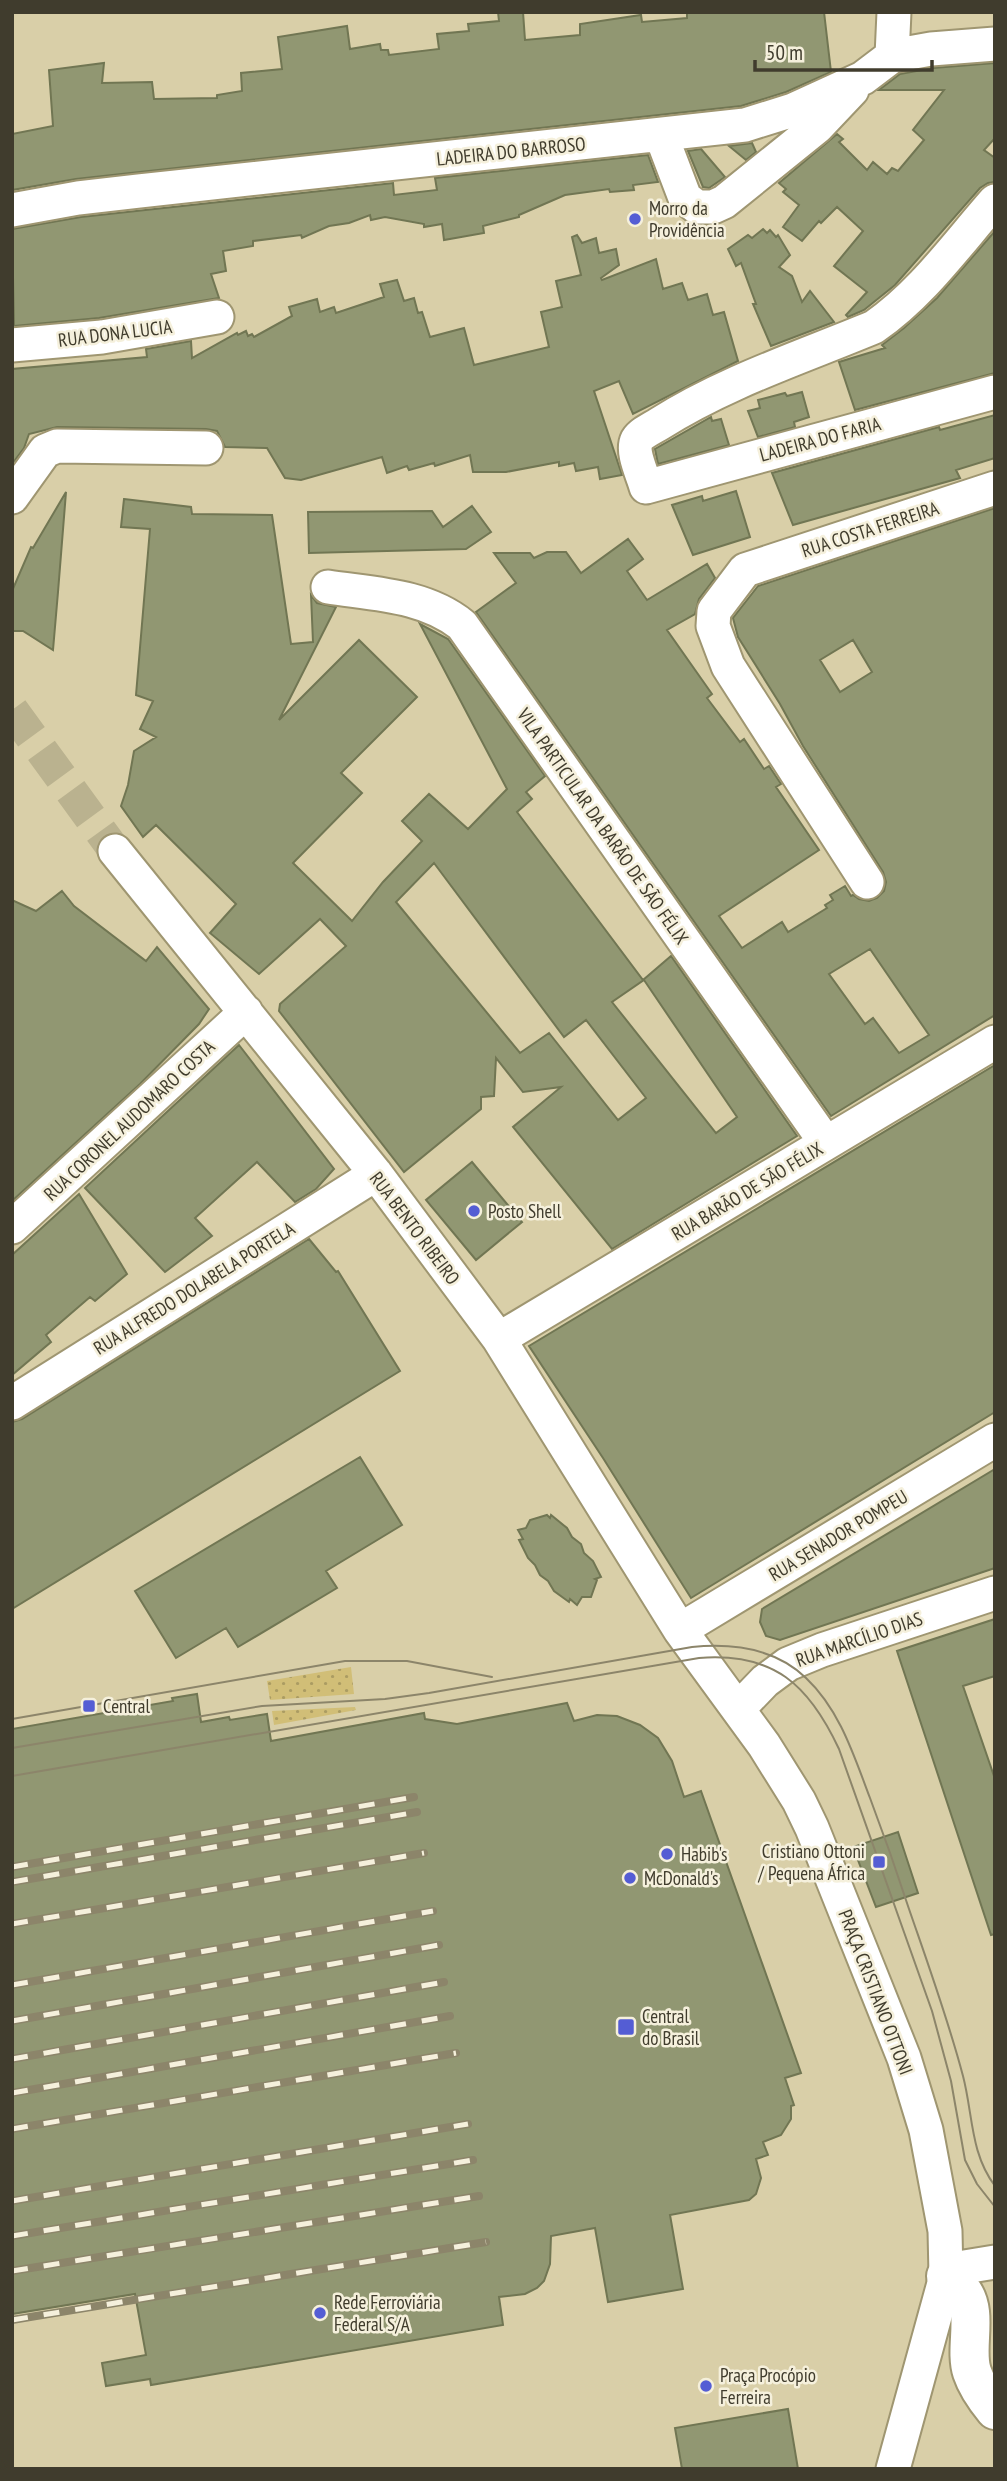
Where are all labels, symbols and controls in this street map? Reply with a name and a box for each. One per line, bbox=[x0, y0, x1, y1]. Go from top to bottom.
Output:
scale bar bbox=[755, 28, 932, 72]
text: 50 m bbox=[766, 39, 803, 66]
street label: LADEIRA DO BARROSO bbox=[435, 131, 587, 171]
place label: Morro da Providência bbox=[649, 196, 725, 242]
marker: Morro da Providência bbox=[627, 211, 643, 227]
street label: RUA DONA LUCIA bbox=[57, 314, 173, 352]
street label: LADEIRA DO FARIA bbox=[757, 411, 883, 467]
street label: RUA COSTA FERREIRA bbox=[798, 496, 942, 562]
street label: VILA PARTICULAR DA BARÃO DE SÃO FÉLIX bbox=[511, 702, 694, 949]
street label: RUA CORONEL AUDOMARO COSTA bbox=[39, 1035, 219, 1205]
street label: RUA BARÃO DE SÃO FÉLIX bbox=[667, 1136, 827, 1246]
street label: RUA BENTO RIBEIRO bbox=[365, 1167, 465, 1289]
place label: Posto Shell bbox=[488, 1199, 562, 1223]
marker: Posto Shell bbox=[466, 1203, 482, 1219]
street label: RUA ALFREDO DOLABELA PORTELA bbox=[89, 1216, 299, 1360]
street label: RUA SENADOR POMPEU bbox=[764, 1484, 912, 1586]
street label: RUA MARCÍLIO DIAS bbox=[792, 1606, 926, 1672]
place label: Central bbox=[103, 1694, 150, 1718]
marker: Central bbox=[81, 1698, 97, 1714]
place label: Cristiano Ottoni / Pequena África bbox=[757, 1839, 865, 1885]
place label: Habib's bbox=[681, 1842, 727, 1866]
marker: Habib's bbox=[659, 1846, 675, 1862]
marker: Cristiano Ottoni / Pequena África bbox=[871, 1854, 887, 1870]
place label: McDonald's bbox=[644, 1866, 719, 1890]
marker: McDonald's bbox=[622, 1870, 638, 1886]
street label: PRAÇA CRISTIANO OTTONI bbox=[833, 1906, 919, 2078]
place label: Central do Brasil bbox=[642, 2004, 700, 2050]
marker: Central do Brasil bbox=[616, 2017, 636, 2037]
place label: Rede Ferroviária Federal S/A bbox=[334, 2290, 440, 2336]
marker: Rede Ferroviária Federal S/A bbox=[312, 2305, 328, 2321]
place label: Praça Procópio Ferreira bbox=[720, 2363, 816, 2409]
marker: Praça Procópio Ferreira bbox=[698, 2378, 714, 2394]

